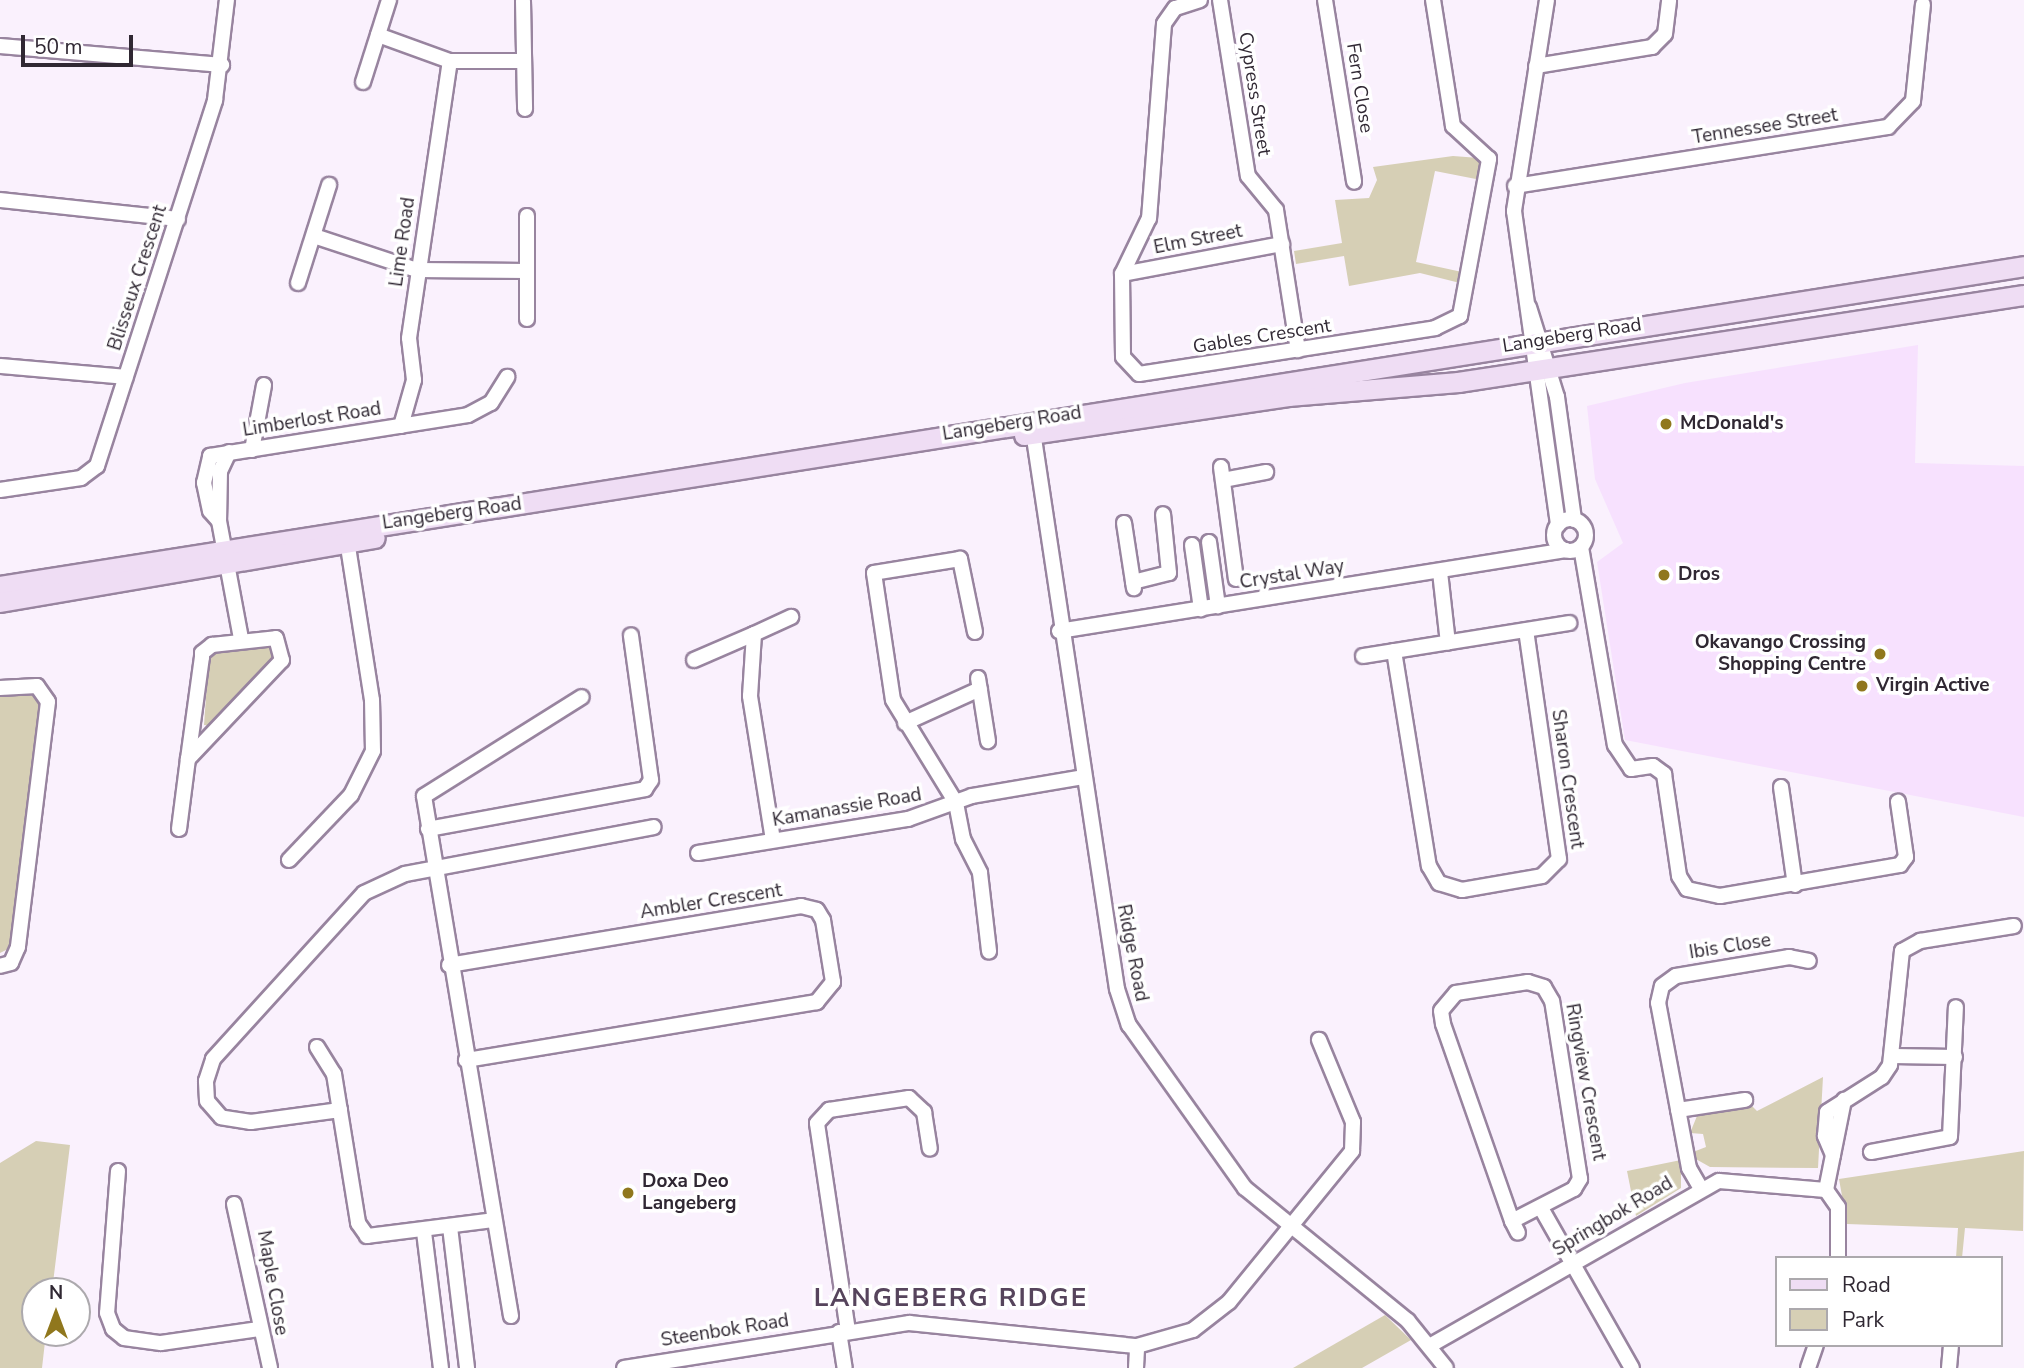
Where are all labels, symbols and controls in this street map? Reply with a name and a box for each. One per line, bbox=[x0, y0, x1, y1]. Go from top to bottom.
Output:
scale bar bbox=[24, 21, 136, 65]
street label: Cypress Street bbox=[1233, 30, 1275, 158]
text: 50 m bbox=[34, 33, 83, 61]
street label: Fern Close bbox=[1341, 41, 1377, 135]
street label: Tennessee Street bbox=[1691, 104, 1839, 150]
street label: Lime Road bbox=[385, 196, 421, 288]
street label: Blisseux Crescent bbox=[104, 202, 172, 354]
street label: Elm Street bbox=[1152, 220, 1244, 260]
street label: Langeberg Road bbox=[1501, 314, 1643, 358]
street label: Gables Crescent bbox=[1191, 315, 1333, 359]
street label: Limberlost Road bbox=[241, 398, 383, 442]
street label: Langeberg Road bbox=[941, 402, 1083, 446]
place label: McDonald's bbox=[1680, 413, 1784, 435]
marker: McDonald's bbox=[1658, 416, 1674, 432]
street label: Langeberg Road bbox=[381, 493, 523, 535]
street label: Crystal Way bbox=[1238, 555, 1346, 595]
place label: Dros bbox=[1678, 564, 1720, 586]
marker: Dros bbox=[1656, 567, 1672, 583]
place label: Okavango Crossing Shopping Centre bbox=[1695, 632, 1866, 676]
marker: Okavango Crossing Shopping Centre bbox=[1872, 646, 1888, 662]
place label: Virgin Active bbox=[1876, 675, 1990, 697]
marker: Virgin Active bbox=[1854, 678, 1870, 694]
street label: Sharon Crescent bbox=[1546, 708, 1588, 850]
street label: Kamanassie Road bbox=[771, 784, 923, 832]
street label: Ambler Crescent bbox=[638, 880, 784, 924]
street label: Ridge Road bbox=[1111, 902, 1153, 1004]
street label: Ibis Close bbox=[1687, 929, 1773, 965]
street label: Ringview Crescent bbox=[1560, 1002, 1610, 1162]
place label: Doxa Deo Langeberg bbox=[642, 1171, 736, 1215]
street label: Springbok Road bbox=[1549, 1172, 1677, 1262]
marker: Doxa Deo Langeberg bbox=[620, 1185, 636, 1201]
street label: Maple Close bbox=[252, 1229, 292, 1337]
legend bbox=[1776, 1256, 2003, 1347]
text: Road bbox=[1842, 1271, 1891, 1299]
north arrow bbox=[21, 1277, 91, 1347]
text: N bbox=[49, 1280, 63, 1306]
district label: LANGEBERG RIDGE bbox=[816, 1282, 1086, 1314]
text: Park bbox=[1842, 1306, 1884, 1334]
street label: Steenbok Road bbox=[659, 1310, 791, 1352]

